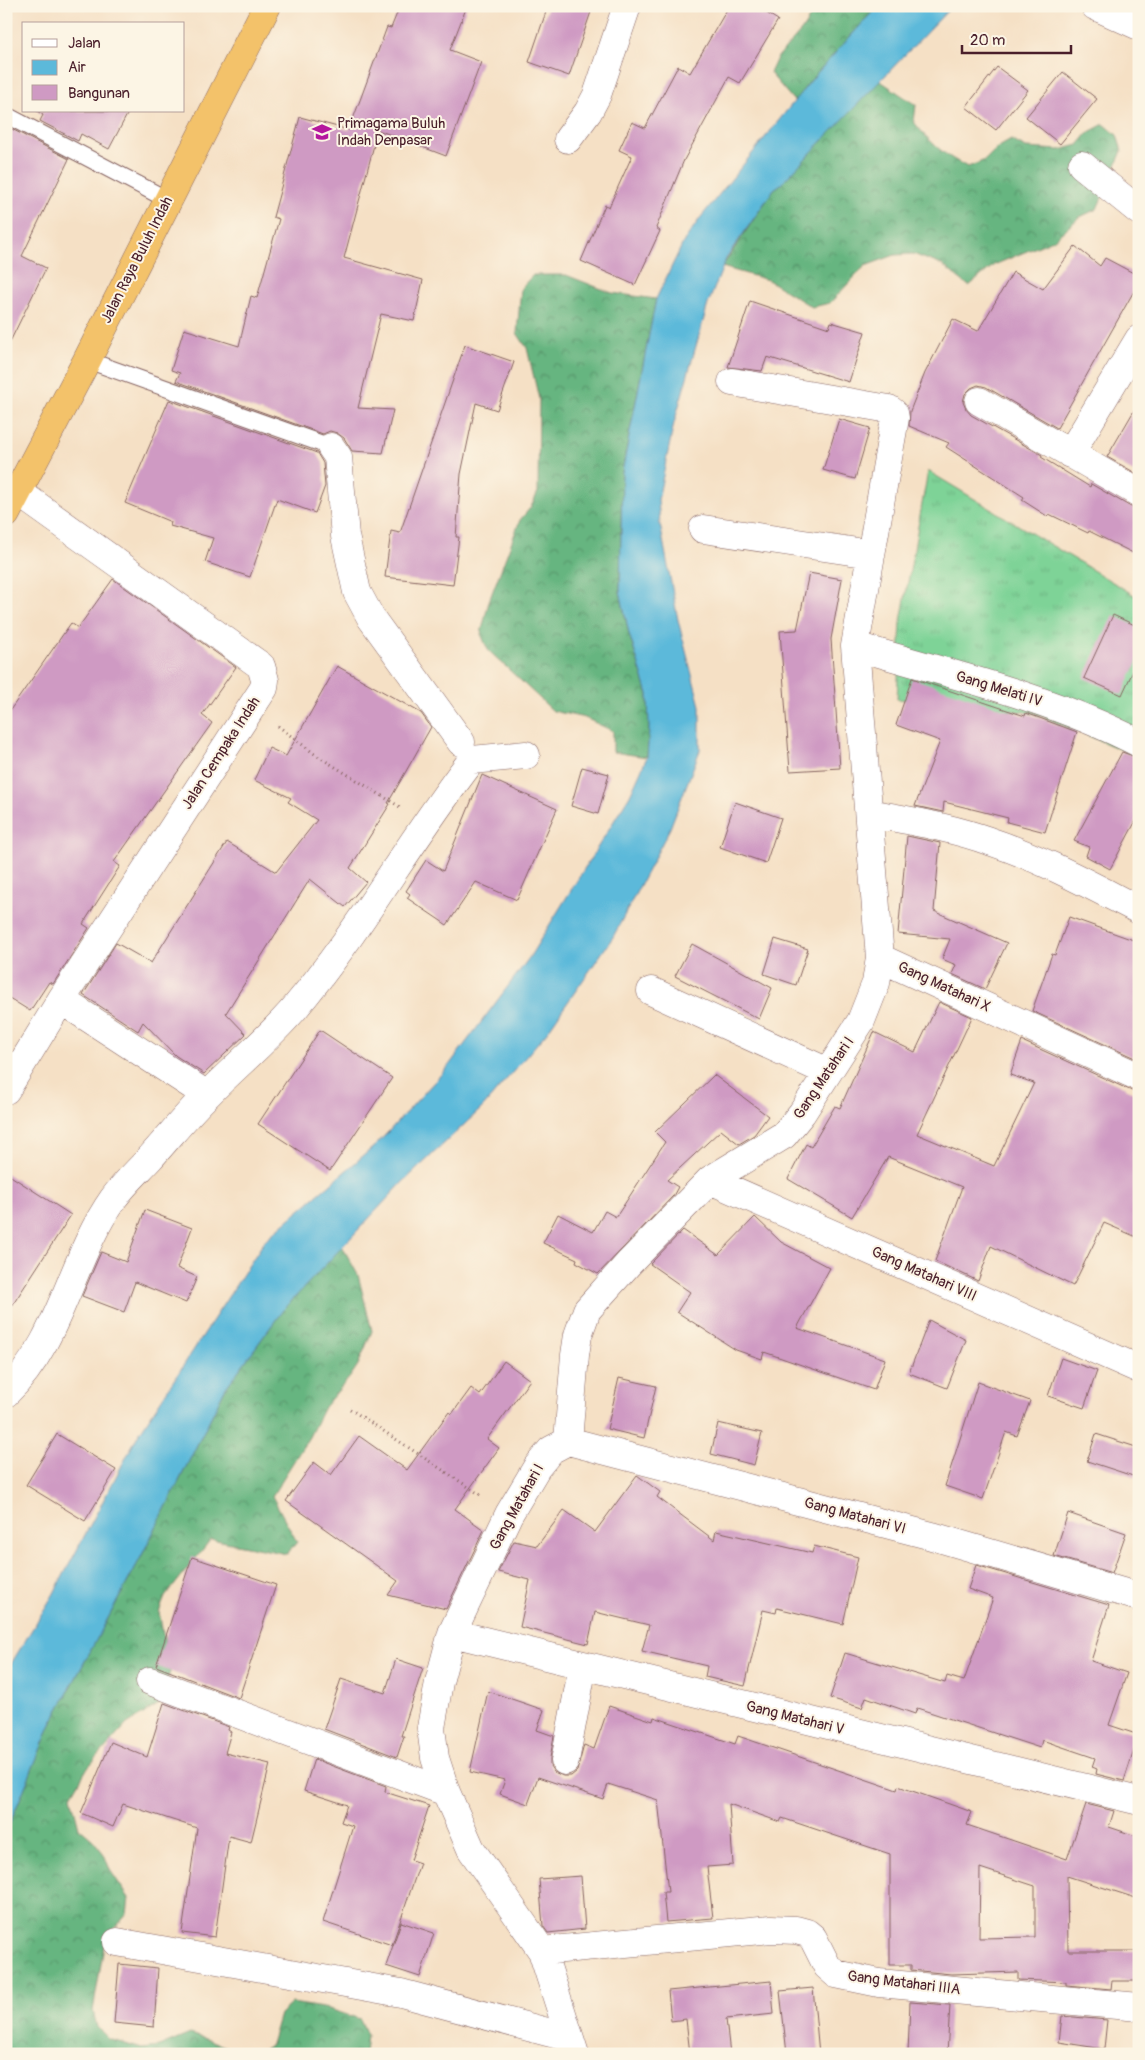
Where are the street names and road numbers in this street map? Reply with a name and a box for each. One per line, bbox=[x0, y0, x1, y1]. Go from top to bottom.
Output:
street label: Jalan Raya Buluh Indah bbox=[97, 193, 177, 327]
street label: Gang Melati IV bbox=[954, 667, 1044, 711]
street label: Jalan Cempaka Indah bbox=[178, 693, 264, 813]
street label: Gang Matahari X bbox=[895, 957, 993, 1017]
street label: Gang Matahari I bbox=[789, 1033, 859, 1123]
street label: Gang Matahari VIII bbox=[868, 1242, 980, 1306]
street label: Gang Matahari I bbox=[486, 1461, 548, 1553]
street label: Gang Matahari VI bbox=[802, 1493, 908, 1539]
street label: Gang Matahari V bbox=[744, 1697, 846, 1739]
street label: Gang Matahari IIIA bbox=[846, 1967, 962, 1999]

